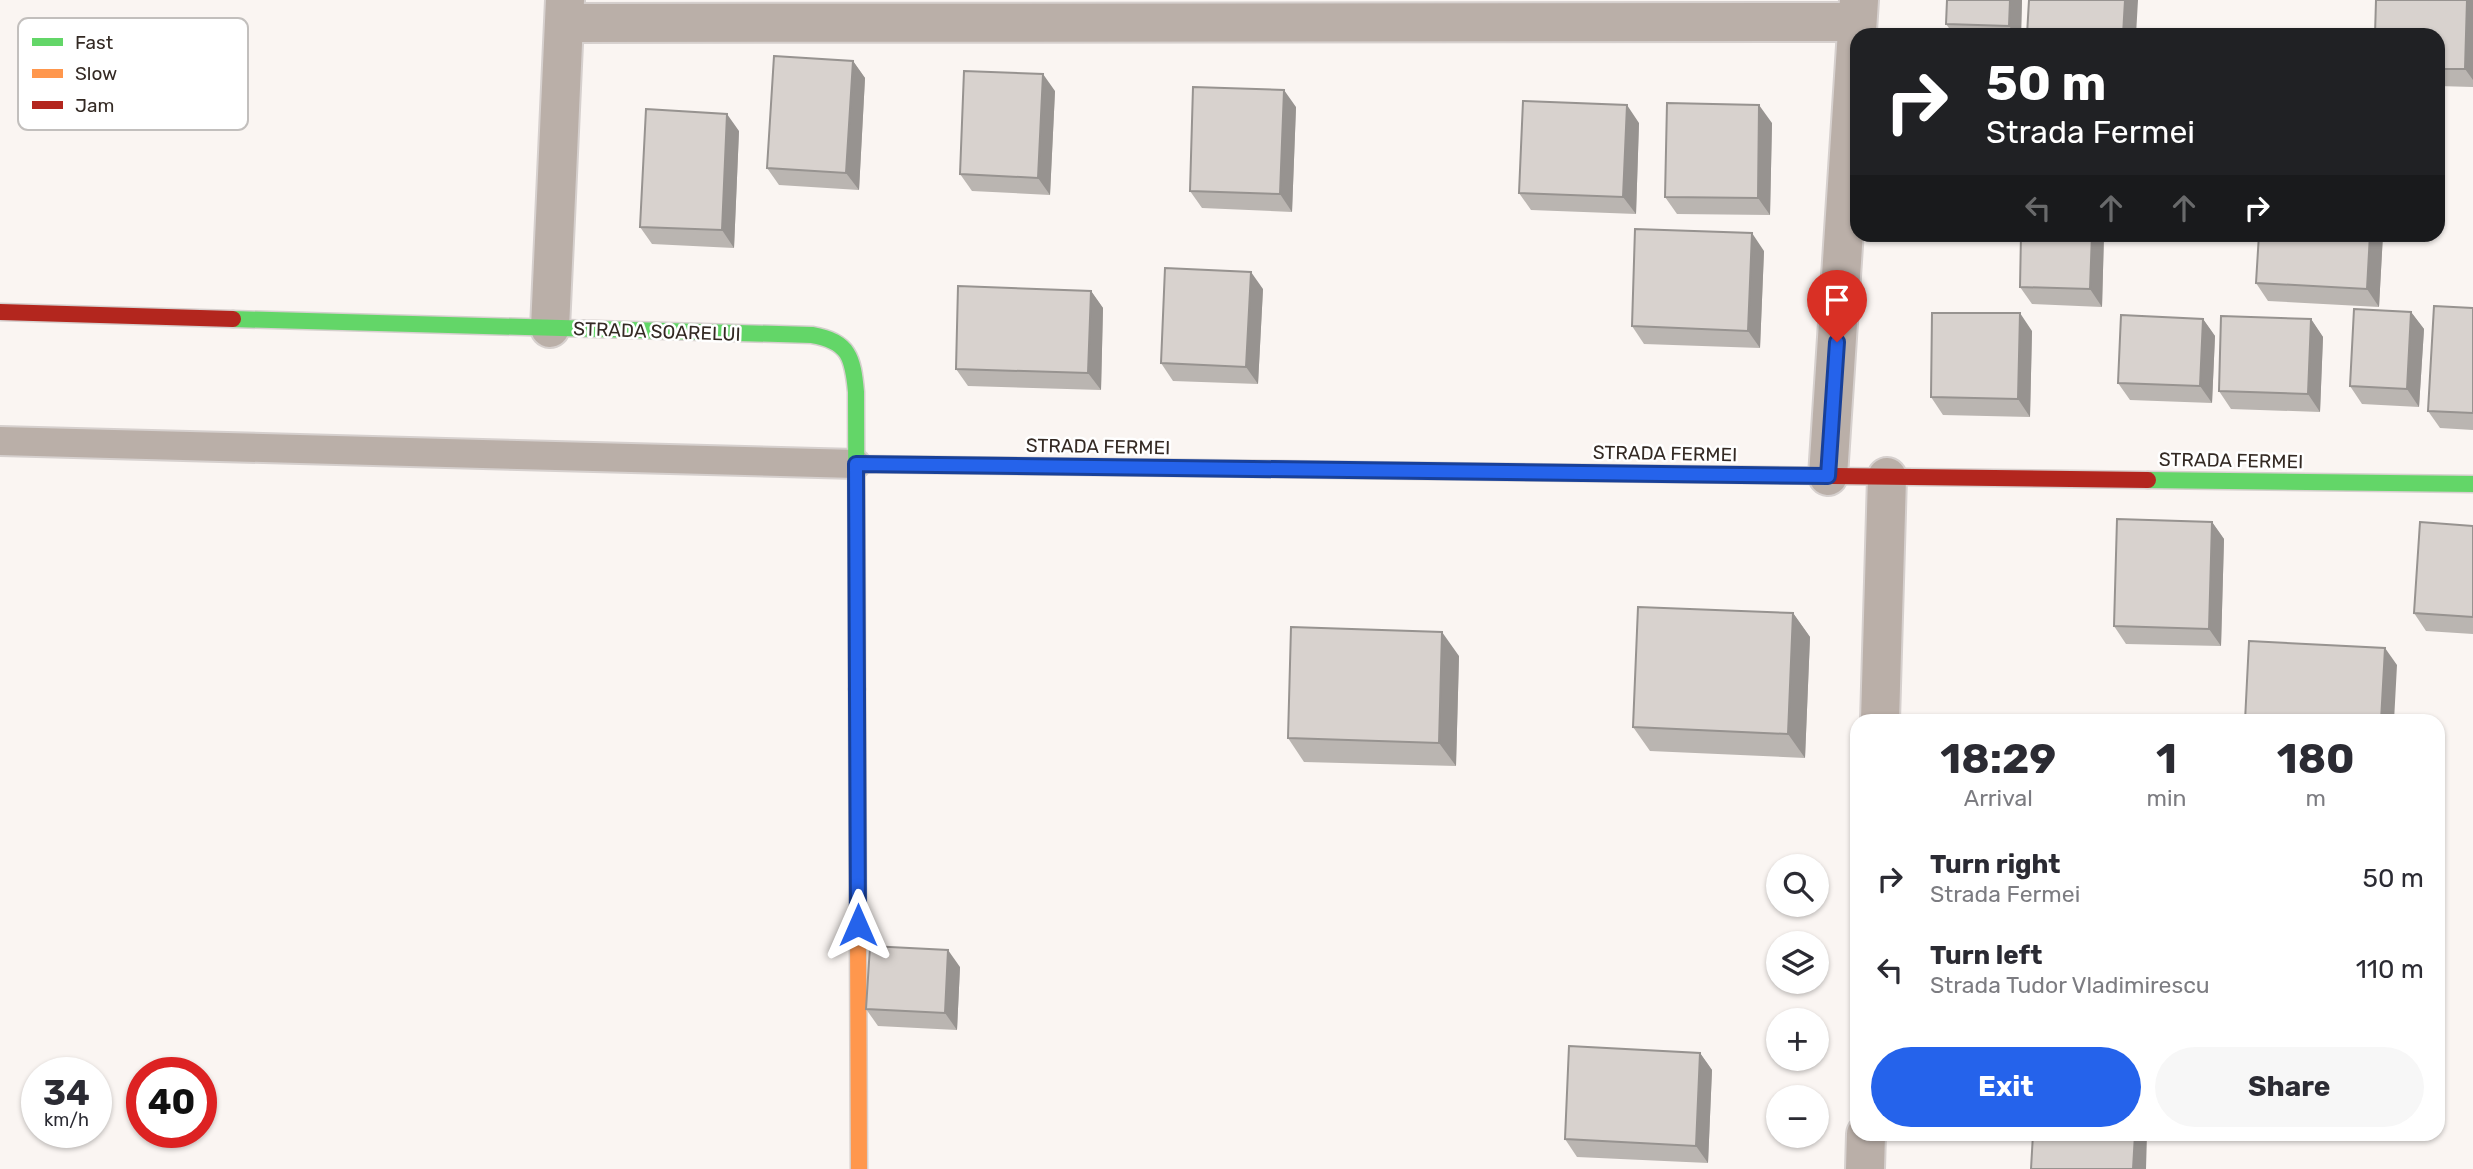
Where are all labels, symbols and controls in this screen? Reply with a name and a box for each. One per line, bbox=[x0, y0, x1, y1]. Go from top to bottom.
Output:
legend bbox=[18, 18, 248, 130]
text: Fast bbox=[75, 31, 114, 54]
text: 50 m bbox=[1986, 54, 2106, 112]
icon: right bbox=[1871, 56, 1962, 147]
text: Slow bbox=[75, 62, 117, 85]
text: Jam bbox=[75, 94, 114, 117]
text: Strada Fermei bbox=[1986, 113, 2195, 151]
icon: left bbox=[2019, 189, 2057, 227]
icon: ahead bbox=[2092, 189, 2130, 227]
icon: ahead bbox=[2165, 189, 2203, 227]
icon: right bbox=[2238, 189, 2276, 227]
pin bbox=[1807, 270, 1867, 342]
icon: arrive bbox=[1818, 281, 1856, 319]
street label: STRADA SOARELUI bbox=[573, 317, 741, 346]
street label: STRADA FERMEI bbox=[1026, 434, 1170, 459]
street label: STRADA FERMEI bbox=[1593, 441, 1737, 466]
street label: STRADA FERMEI bbox=[2159, 448, 2303, 473]
text: 18:29 bbox=[1940, 734, 2056, 784]
text: 1 bbox=[2156, 734, 2177, 784]
text: 180 bbox=[2277, 734, 2355, 784]
text: Arrival bbox=[1964, 784, 2033, 812]
text: min bbox=[2146, 784, 2186, 812]
text: m bbox=[2305, 784, 2326, 812]
text: Turn right bbox=[1930, 849, 2060, 880]
map controls bbox=[1766, 854, 1829, 1148]
button: search bbox=[1766, 854, 1829, 917]
icon: right bbox=[1871, 860, 1909, 898]
text: 50 m bbox=[2363, 863, 2424, 894]
text: Strada Fermei bbox=[1930, 880, 2080, 908]
position arrow bbox=[821, 888, 895, 962]
button: layers bbox=[1766, 931, 1829, 994]
text: Turn left bbox=[1930, 940, 2042, 971]
icon: left bbox=[1871, 951, 1909, 989]
text: 110 m bbox=[2356, 954, 2424, 985]
text: Strada Tudor Vladimirescu bbox=[1930, 971, 2210, 999]
button: + bbox=[1766, 1008, 1829, 1071]
button: Exit bbox=[1871, 1047, 2141, 1127]
button: Share bbox=[2155, 1047, 2424, 1127]
speed limit sign: 40 bbox=[126, 1057, 217, 1148]
text: 34 bbox=[43, 1072, 90, 1114]
button: − bbox=[1766, 1085, 1829, 1148]
text: km/h bbox=[44, 1109, 89, 1131]

